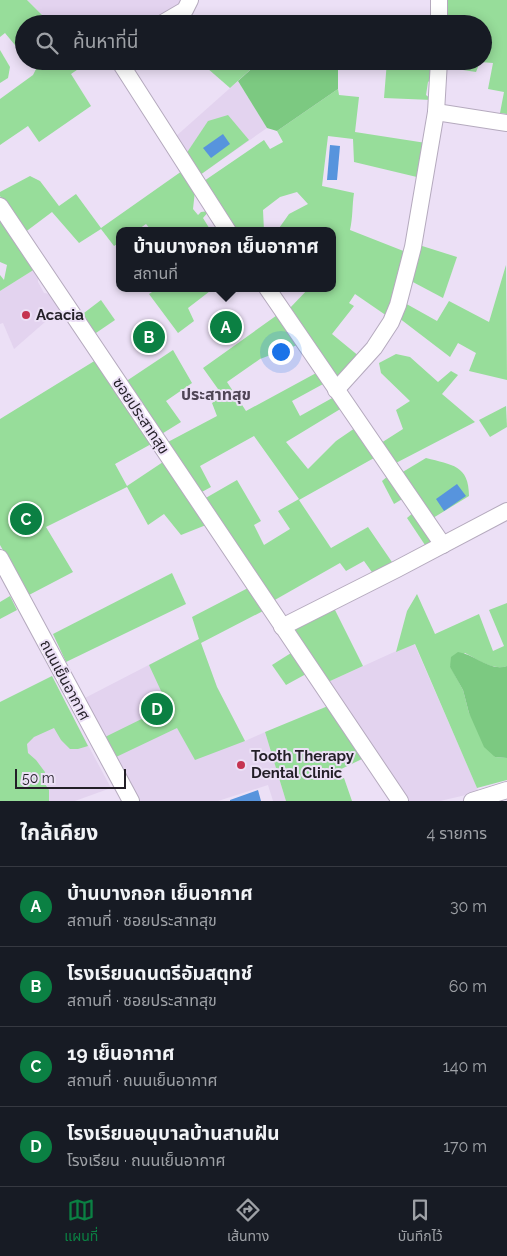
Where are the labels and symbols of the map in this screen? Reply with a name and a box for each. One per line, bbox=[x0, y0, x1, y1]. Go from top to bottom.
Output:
place label: Acacia bbox=[36, 306, 84, 324]
pin: A bbox=[210, 308, 242, 346]
marker: Acacia bbox=[20, 309, 32, 321]
pin: B bbox=[133, 318, 165, 356]
your location bbox=[268, 339, 294, 365]
street label: ซอยประสาทสุข bbox=[109, 375, 173, 457]
district label: ประสาทสุข bbox=[181, 385, 251, 404]
pin: C bbox=[10, 500, 42, 538]
street label: ถนนเย็นอากาศ bbox=[36, 637, 94, 723]
pin: D bbox=[141, 690, 173, 728]
place label: Tooth Therapy Dental Clinic bbox=[251, 747, 355, 782]
marker: Tooth Therapy Dental Clinic bbox=[235, 759, 247, 771]
scale bar bbox=[15, 766, 126, 789]

